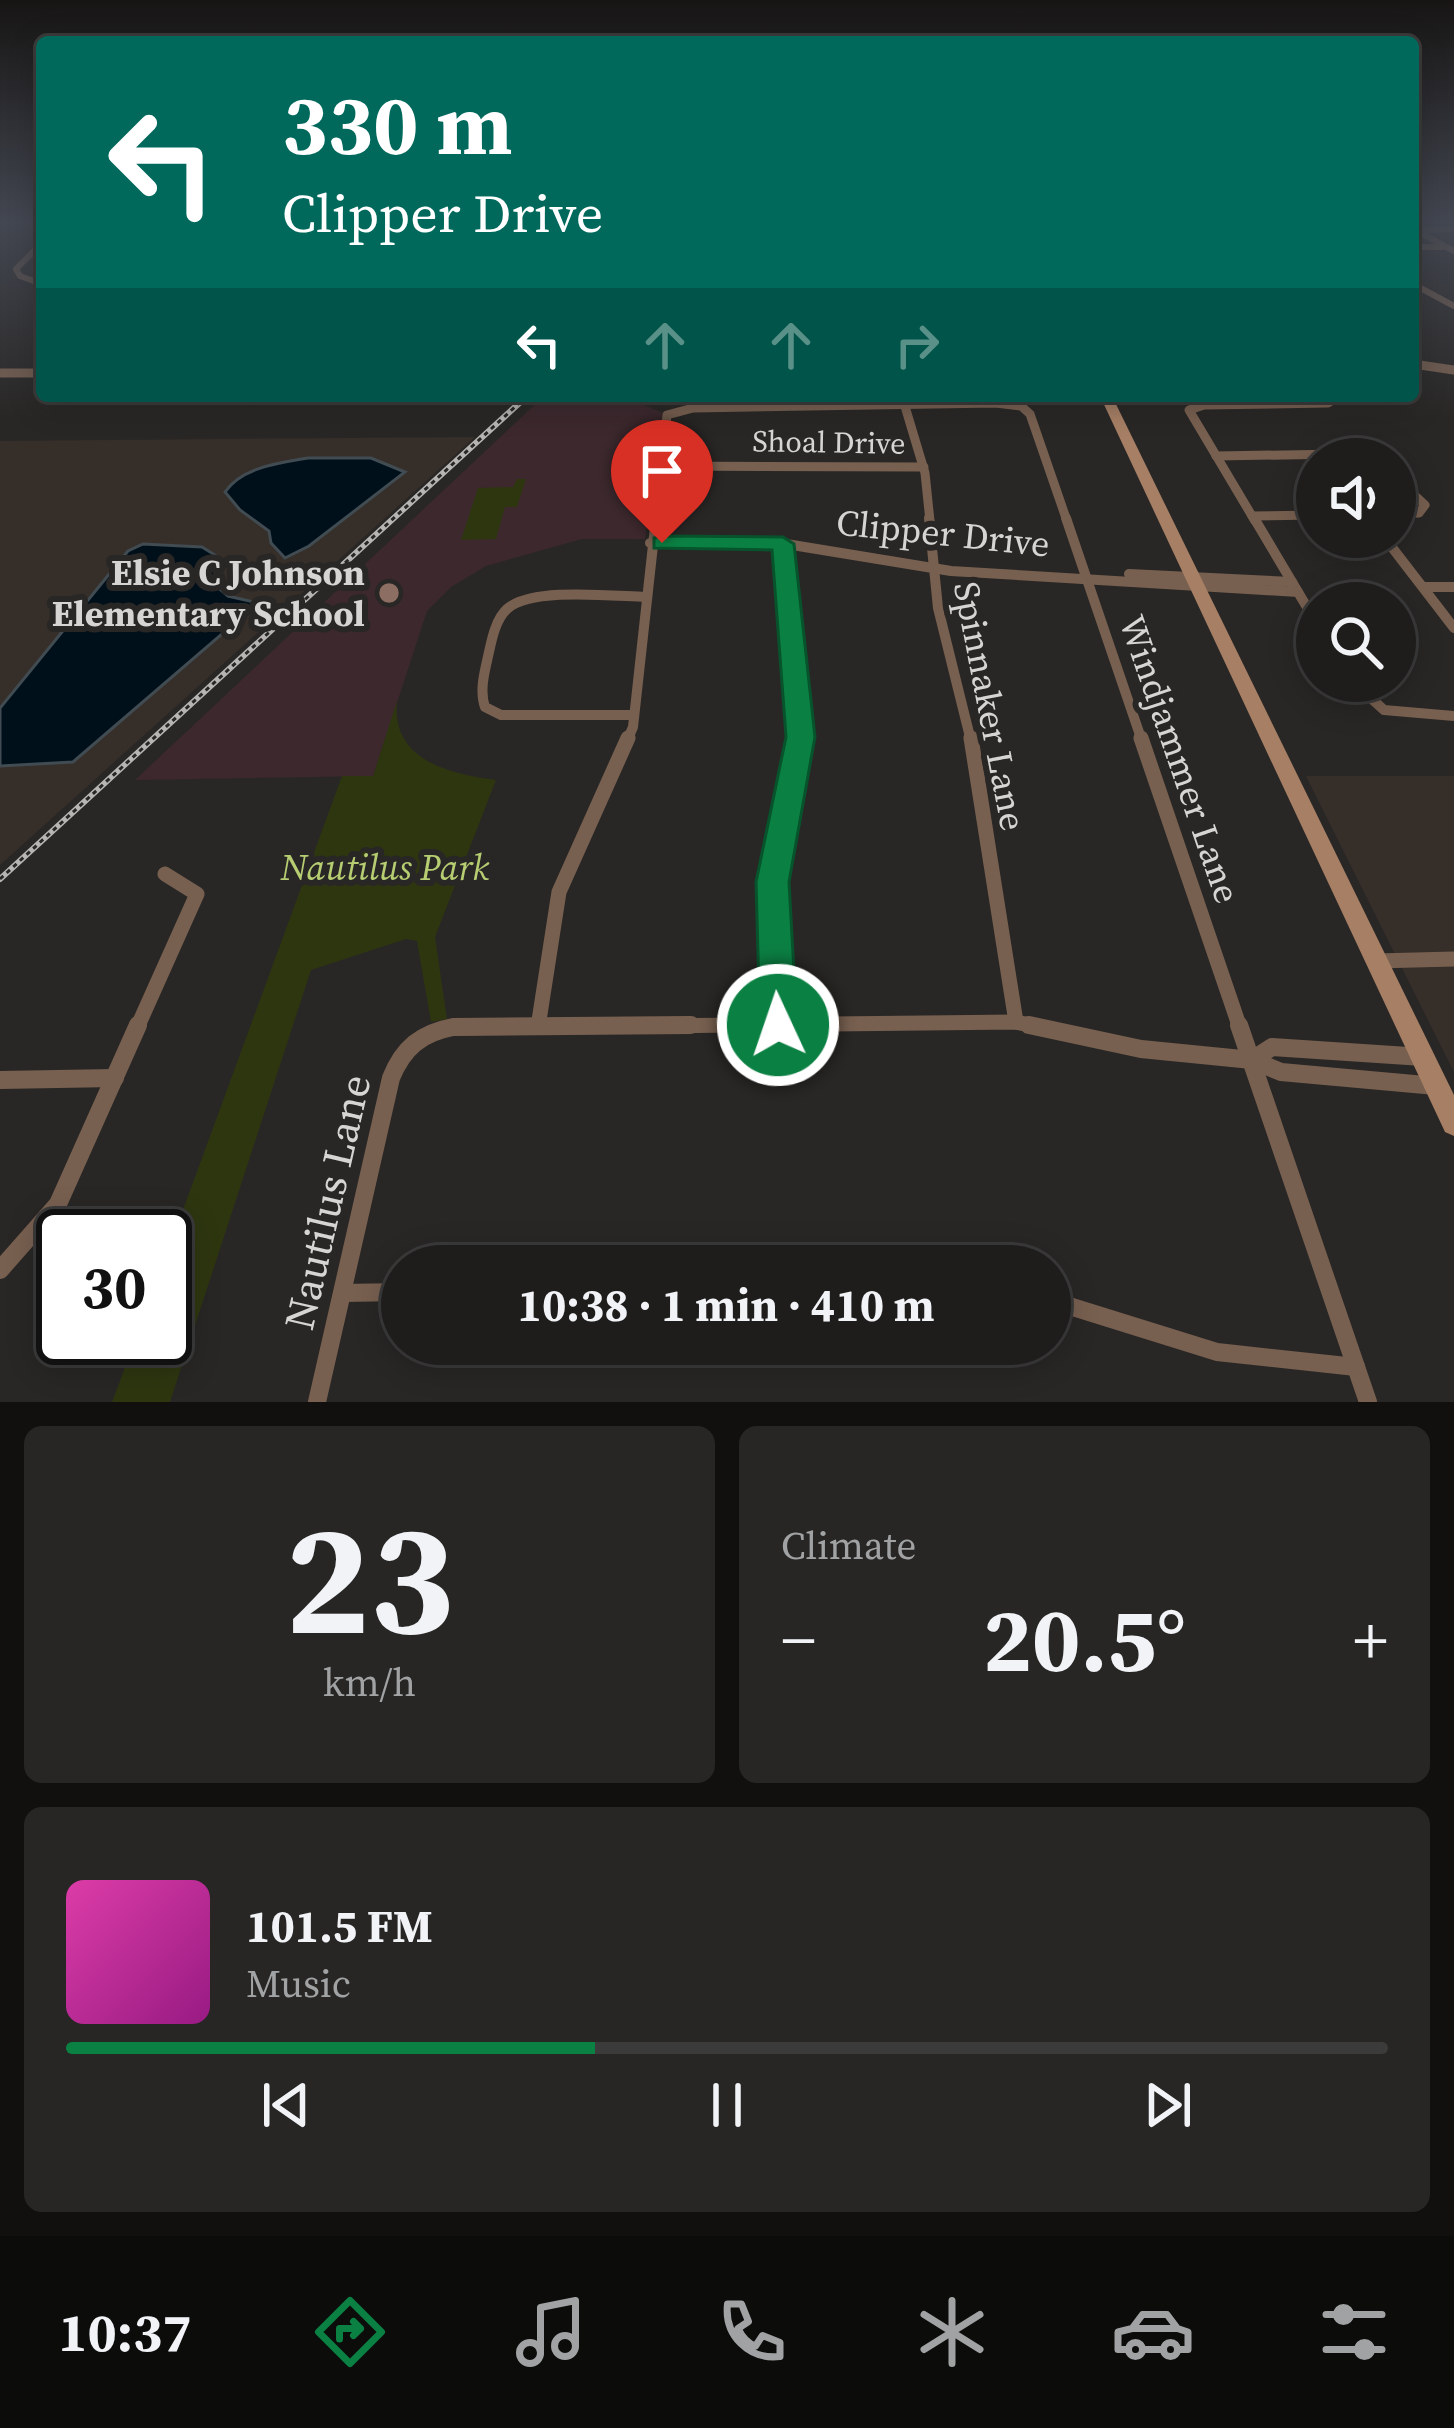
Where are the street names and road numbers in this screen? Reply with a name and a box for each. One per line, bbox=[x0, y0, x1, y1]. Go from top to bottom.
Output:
street label: Shoal Drive bbox=[752, 420, 906, 464]
street label: Clipper Drive bbox=[834, 497, 1052, 569]
street label: Spinnaker Lane bbox=[942, 577, 1038, 835]
street label: Windjammer Lane bbox=[1108, 608, 1252, 910]
street label: Nautilus Lane bbox=[269, 1069, 385, 1335]

